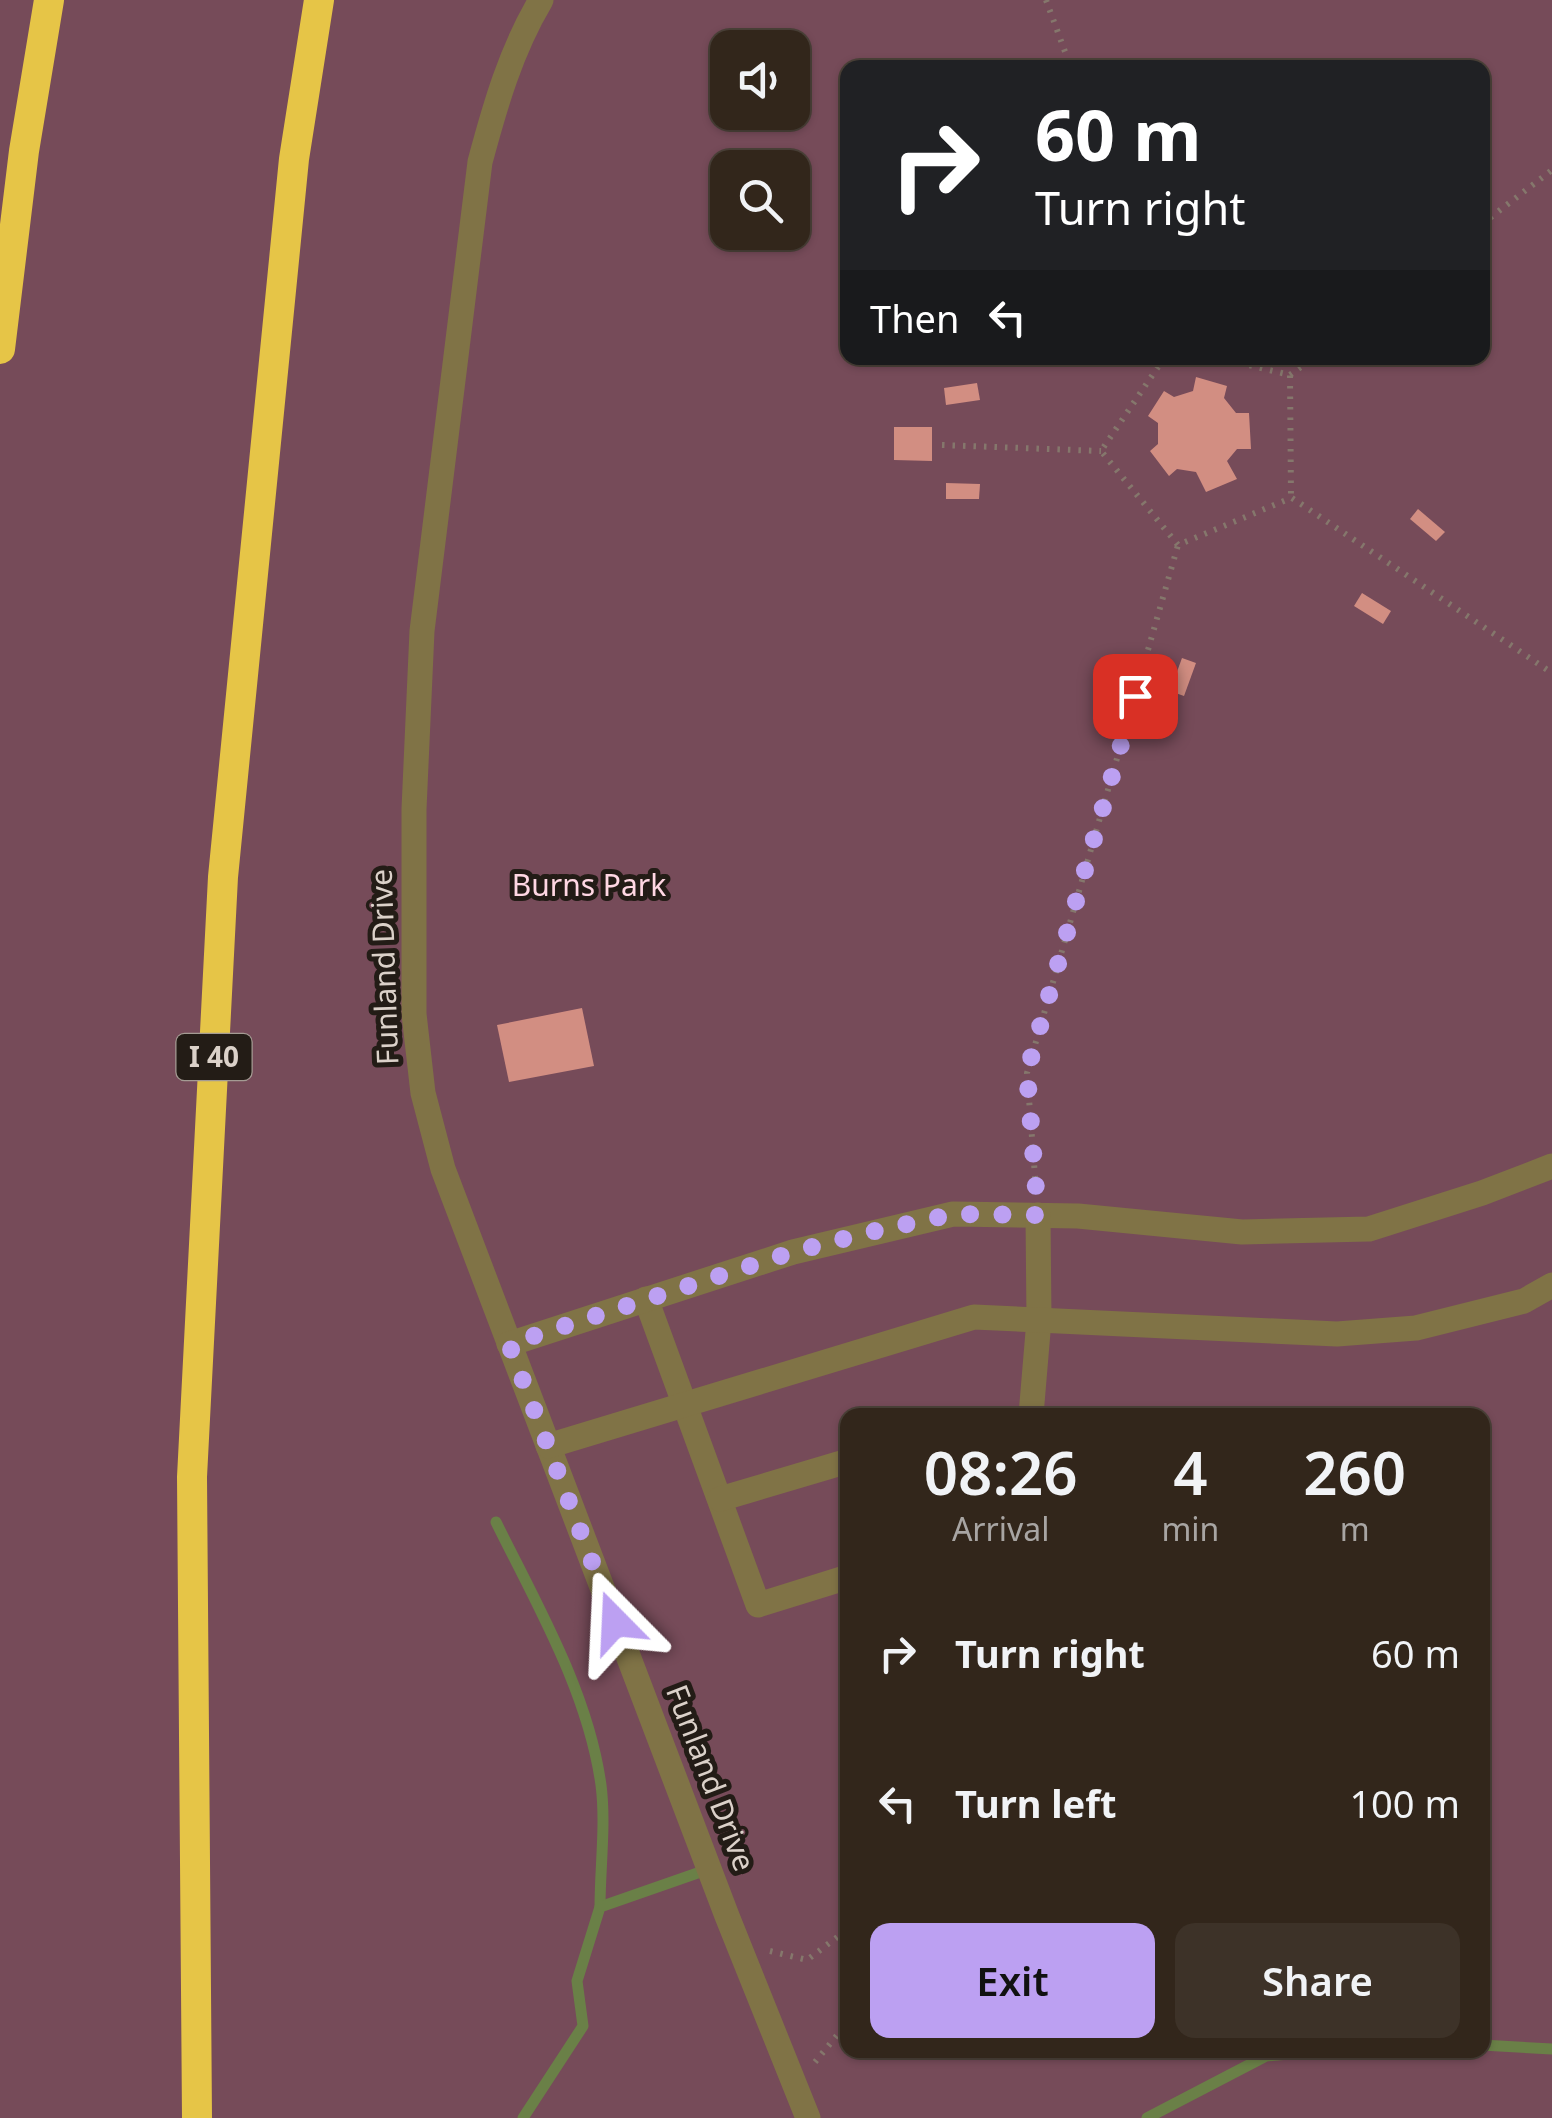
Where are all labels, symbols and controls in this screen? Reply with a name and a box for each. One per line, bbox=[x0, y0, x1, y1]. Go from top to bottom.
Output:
map controls bbox=[710, 30, 810, 250]
button: sound bbox=[710, 30, 810, 130]
text: 60 m bbox=[1035, 86, 1202, 182]
icon: right bbox=[870, 100, 1000, 230]
button: search bbox=[710, 150, 810, 250]
text: Turn right bbox=[1035, 177, 1246, 238]
icon: left bbox=[980, 290, 1035, 345]
text: Then bbox=[870, 292, 960, 344]
pin bbox=[1093, 654, 1178, 739]
icon: arrive bbox=[1108, 669, 1163, 724]
park label: Burns Park bbox=[512, 864, 666, 905]
street label: Funland Drive bbox=[360, 868, 407, 1066]
road number: I 40 bbox=[176, 1034, 252, 1080]
text: 08:26 bbox=[924, 1431, 1078, 1513]
text: 4 bbox=[1173, 1431, 1208, 1513]
text: 260 bbox=[1303, 1431, 1406, 1513]
text: Arrival bbox=[952, 1507, 1050, 1550]
text: min bbox=[1161, 1507, 1219, 1550]
text: m bbox=[1340, 1507, 1370, 1550]
position arrow bbox=[563, 1570, 667, 1674]
icon: right bbox=[870, 1626, 925, 1681]
text: Turn right bbox=[955, 1627, 1145, 1679]
text: 60 m bbox=[1371, 1627, 1460, 1679]
street label: Funland Drive bbox=[657, 1679, 766, 1876]
icon: left bbox=[870, 1776, 925, 1831]
text: Turn left bbox=[955, 1777, 1117, 1829]
text: 100 m bbox=[1349, 1777, 1460, 1829]
button: Exit bbox=[870, 1923, 1155, 2038]
button: Share bbox=[1175, 1923, 1460, 2038]

